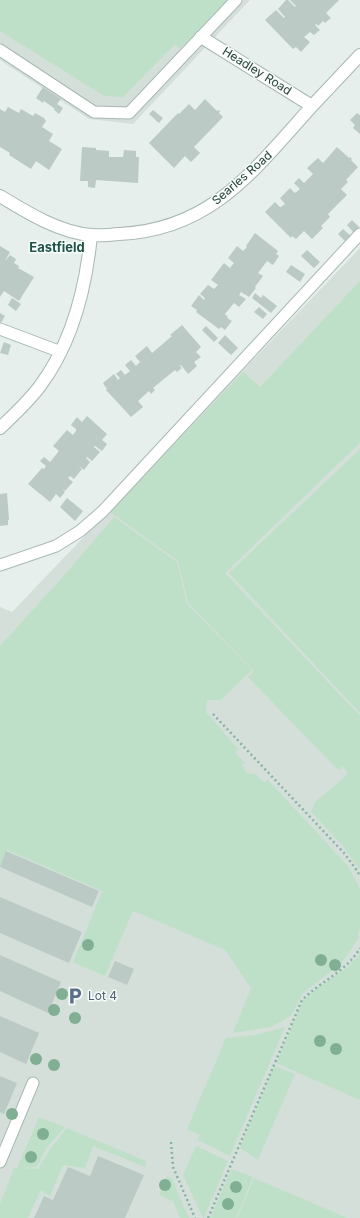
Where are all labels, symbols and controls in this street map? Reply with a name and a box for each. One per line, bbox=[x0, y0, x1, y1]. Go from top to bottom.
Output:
street label: Headley Road bbox=[220, 43, 295, 98]
street label: Searles Road bbox=[209, 147, 275, 208]
district label: Eastfield bbox=[29, 239, 85, 255]
parking icon: Lot 4 bbox=[65, 986, 85, 1006]
place label: Lot 4 bbox=[88, 988, 117, 1003]

